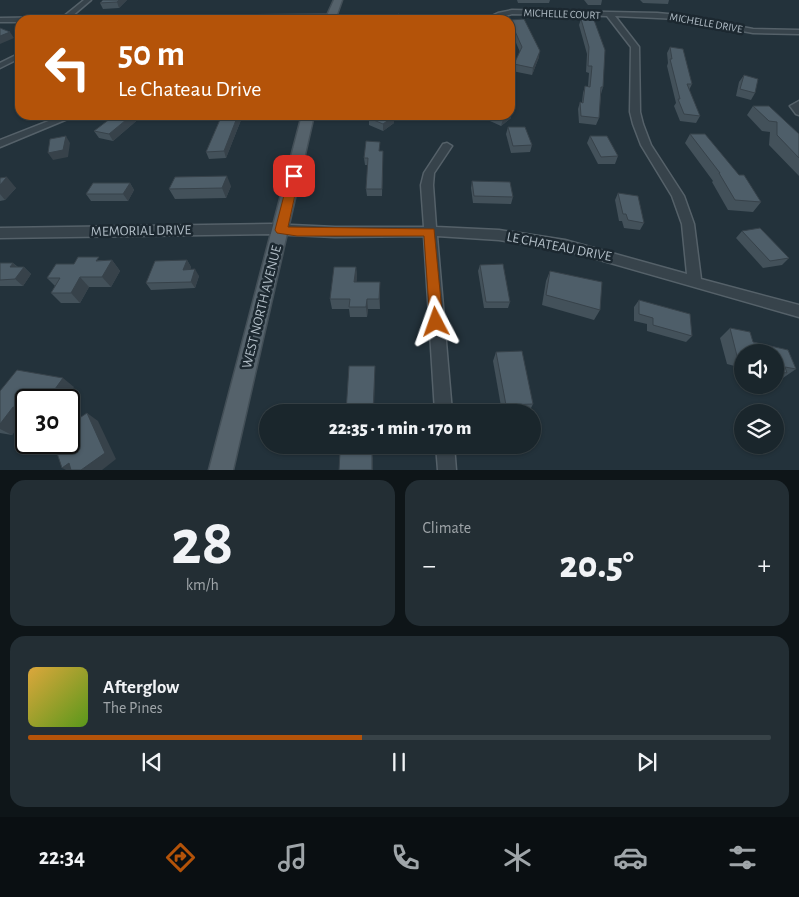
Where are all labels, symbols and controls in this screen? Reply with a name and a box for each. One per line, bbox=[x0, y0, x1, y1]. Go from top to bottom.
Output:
street label: MICHELLE COURT bbox=[523, 7, 601, 21]
street label: MICHELLE DRIVE bbox=[669, 11, 744, 35]
icon: left bbox=[35, 35, 100, 100]
text: 50 m bbox=[118, 37, 185, 72]
text: Le Chateau Drive bbox=[118, 78, 261, 100]
pin bbox=[273, 155, 315, 197]
icon: arrive bbox=[280, 162, 308, 190]
street label: MEMORIAL DRIVE bbox=[91, 223, 192, 239]
street label: LE CHATEAU DRIVE bbox=[505, 230, 613, 264]
street label: WEST NORTH AVENUE bbox=[240, 244, 284, 370]
position arrow bbox=[409, 295, 461, 347]
map controls bbox=[734, 344, 784, 454]
button: sound bbox=[734, 344, 784, 394]
speed limit sign: 30 bbox=[15, 389, 80, 454]
button: layers bbox=[734, 404, 784, 454]
text: 22:35 · 1 min · 170 m bbox=[329, 419, 471, 438]
text: 28 bbox=[171, 511, 234, 576]
text: Climate bbox=[423, 520, 471, 536]
text: 20.5° bbox=[560, 547, 634, 585]
text: − bbox=[423, 552, 436, 580]
text: + bbox=[758, 552, 771, 580]
text: km/h bbox=[186, 577, 219, 593]
text: Afterglow bbox=[103, 678, 179, 697]
text: The Pines bbox=[103, 700, 163, 716]
icon: previous bbox=[138, 748, 166, 776]
icon: pause bbox=[385, 748, 413, 776]
icon: next bbox=[633, 748, 661, 776]
icon: directions bbox=[163, 840, 198, 875]
icon: music bbox=[275, 840, 310, 875]
icon: phone bbox=[388, 840, 423, 875]
icon: climate bbox=[500, 840, 535, 875]
icon: car bbox=[613, 840, 648, 875]
icon: filters bbox=[725, 840, 760, 875]
text: 22:34 bbox=[39, 846, 85, 868]

